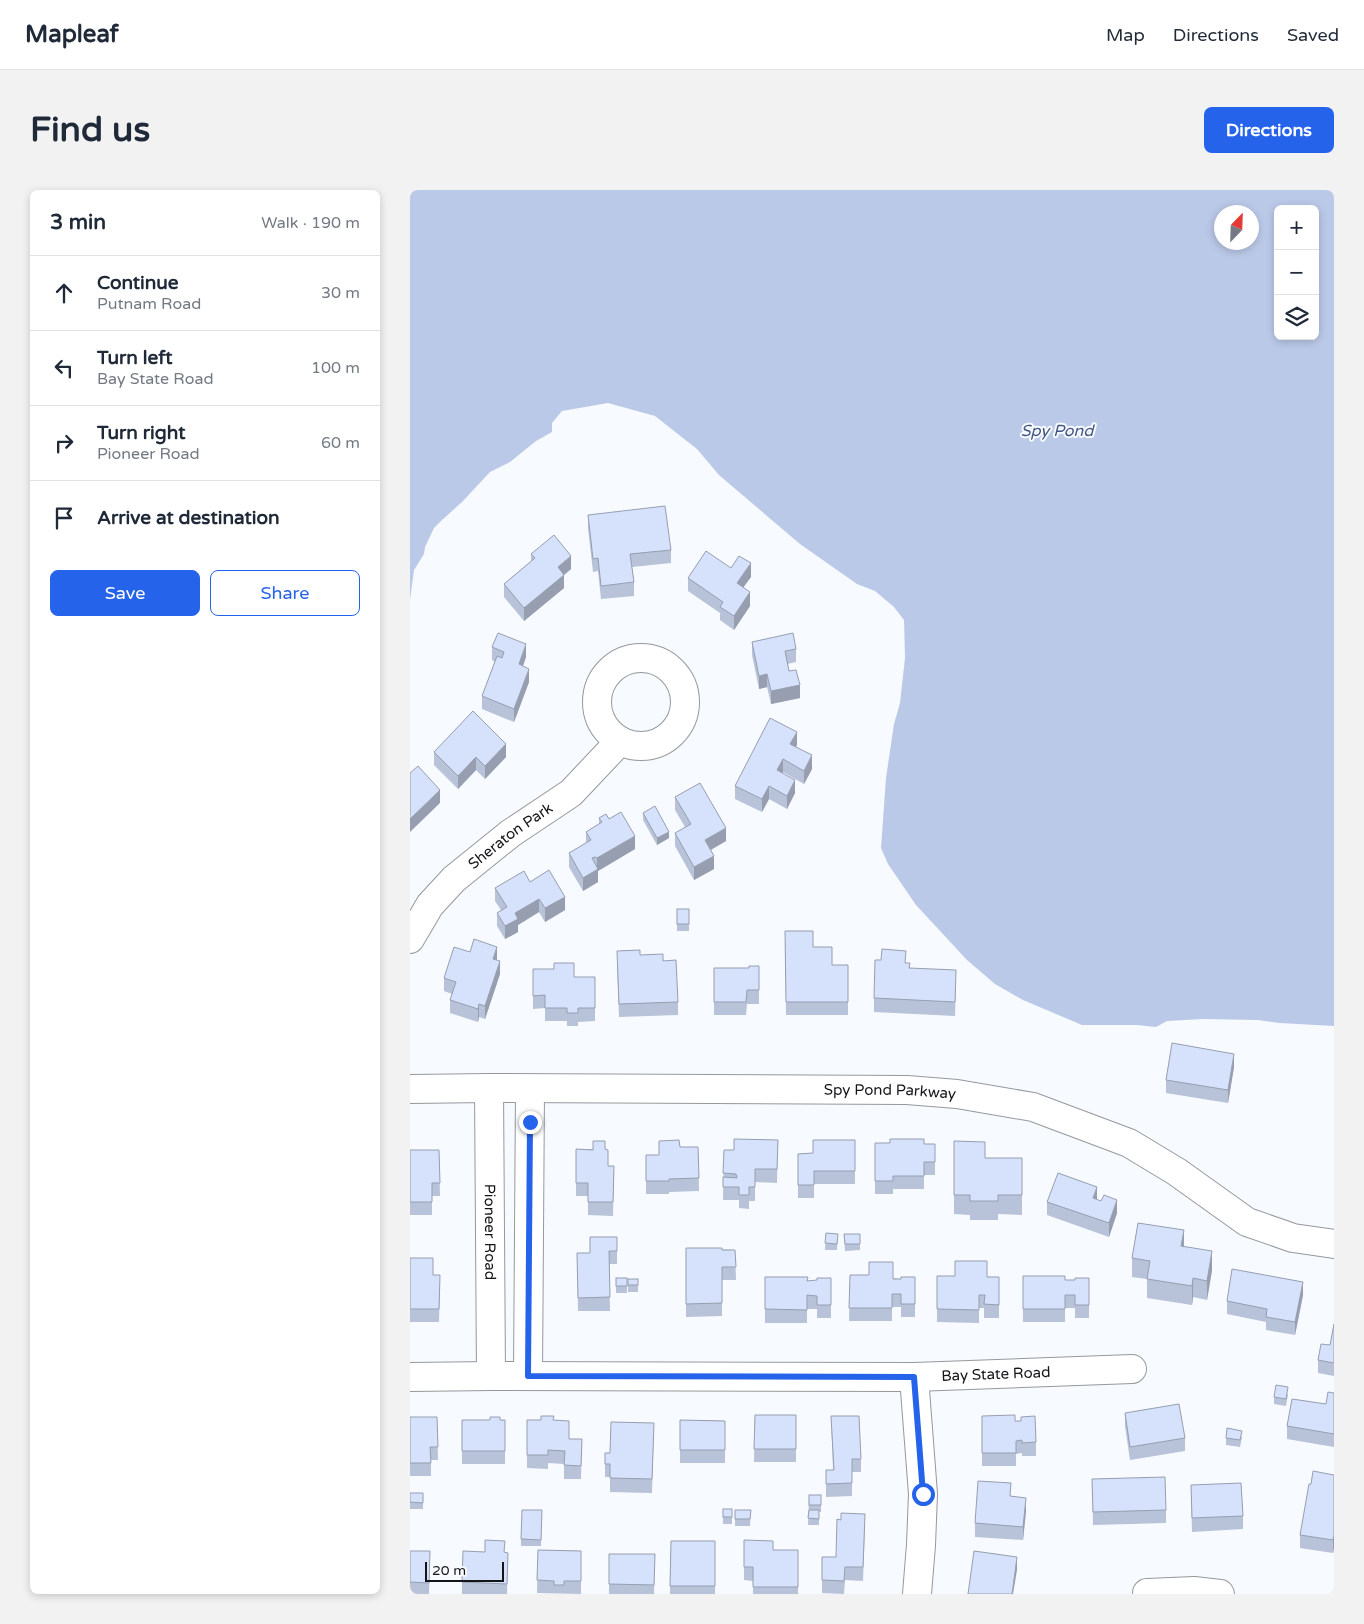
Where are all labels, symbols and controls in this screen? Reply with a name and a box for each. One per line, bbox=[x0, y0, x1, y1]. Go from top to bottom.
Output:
text: Mapleaf bbox=[25, 20, 119, 49]
text: Map bbox=[1106, 24, 1145, 46]
text: Directions bbox=[1173, 24, 1259, 46]
text: Saved bbox=[1287, 24, 1339, 46]
button: Directions bbox=[1204, 107, 1334, 153]
text: Find us bbox=[30, 109, 150, 151]
north arrow bbox=[1214, 205, 1259, 250]
map controls bbox=[1274, 205, 1319, 340]
button: + bbox=[1274, 205, 1319, 250]
text: 3 min bbox=[50, 210, 106, 235]
text: Walk · 190 m bbox=[261, 213, 360, 233]
button: − bbox=[1274, 250, 1319, 295]
text: Continue bbox=[97, 272, 179, 294]
icon: ahead bbox=[50, 279, 78, 307]
text: 30 m bbox=[321, 283, 360, 303]
text: Putnam Road bbox=[97, 294, 201, 314]
button: layers bbox=[1274, 295, 1319, 340]
text: Turn left bbox=[97, 347, 173, 369]
icon: left bbox=[50, 354, 78, 382]
text: 100 m bbox=[311, 358, 360, 378]
text: Bay State Road bbox=[97, 369, 214, 389]
water label: Spy Pond bbox=[1021, 421, 1095, 441]
text: Turn right bbox=[97, 422, 185, 444]
icon: right bbox=[50, 429, 78, 457]
text: 60 m bbox=[321, 433, 360, 453]
text: Pioneer Road bbox=[97, 444, 200, 464]
icon: arrive bbox=[50, 504, 78, 532]
text: Arrive at destination bbox=[97, 507, 280, 529]
button: Save bbox=[50, 570, 200, 616]
button: Share bbox=[210, 570, 360, 616]
street label: Sheraton Park bbox=[465, 799, 556, 873]
street label: Spy Pond Parkway bbox=[824, 1081, 957, 1103]
route end bbox=[519, 1111, 542, 1134]
street label: Pioneer Road bbox=[481, 1184, 499, 1280]
street label: Bay State Road bbox=[941, 1363, 1051, 1385]
route start bbox=[912, 1483, 935, 1506]
scale bar bbox=[425, 1559, 504, 1582]
text: 20 m bbox=[432, 1562, 466, 1579]

